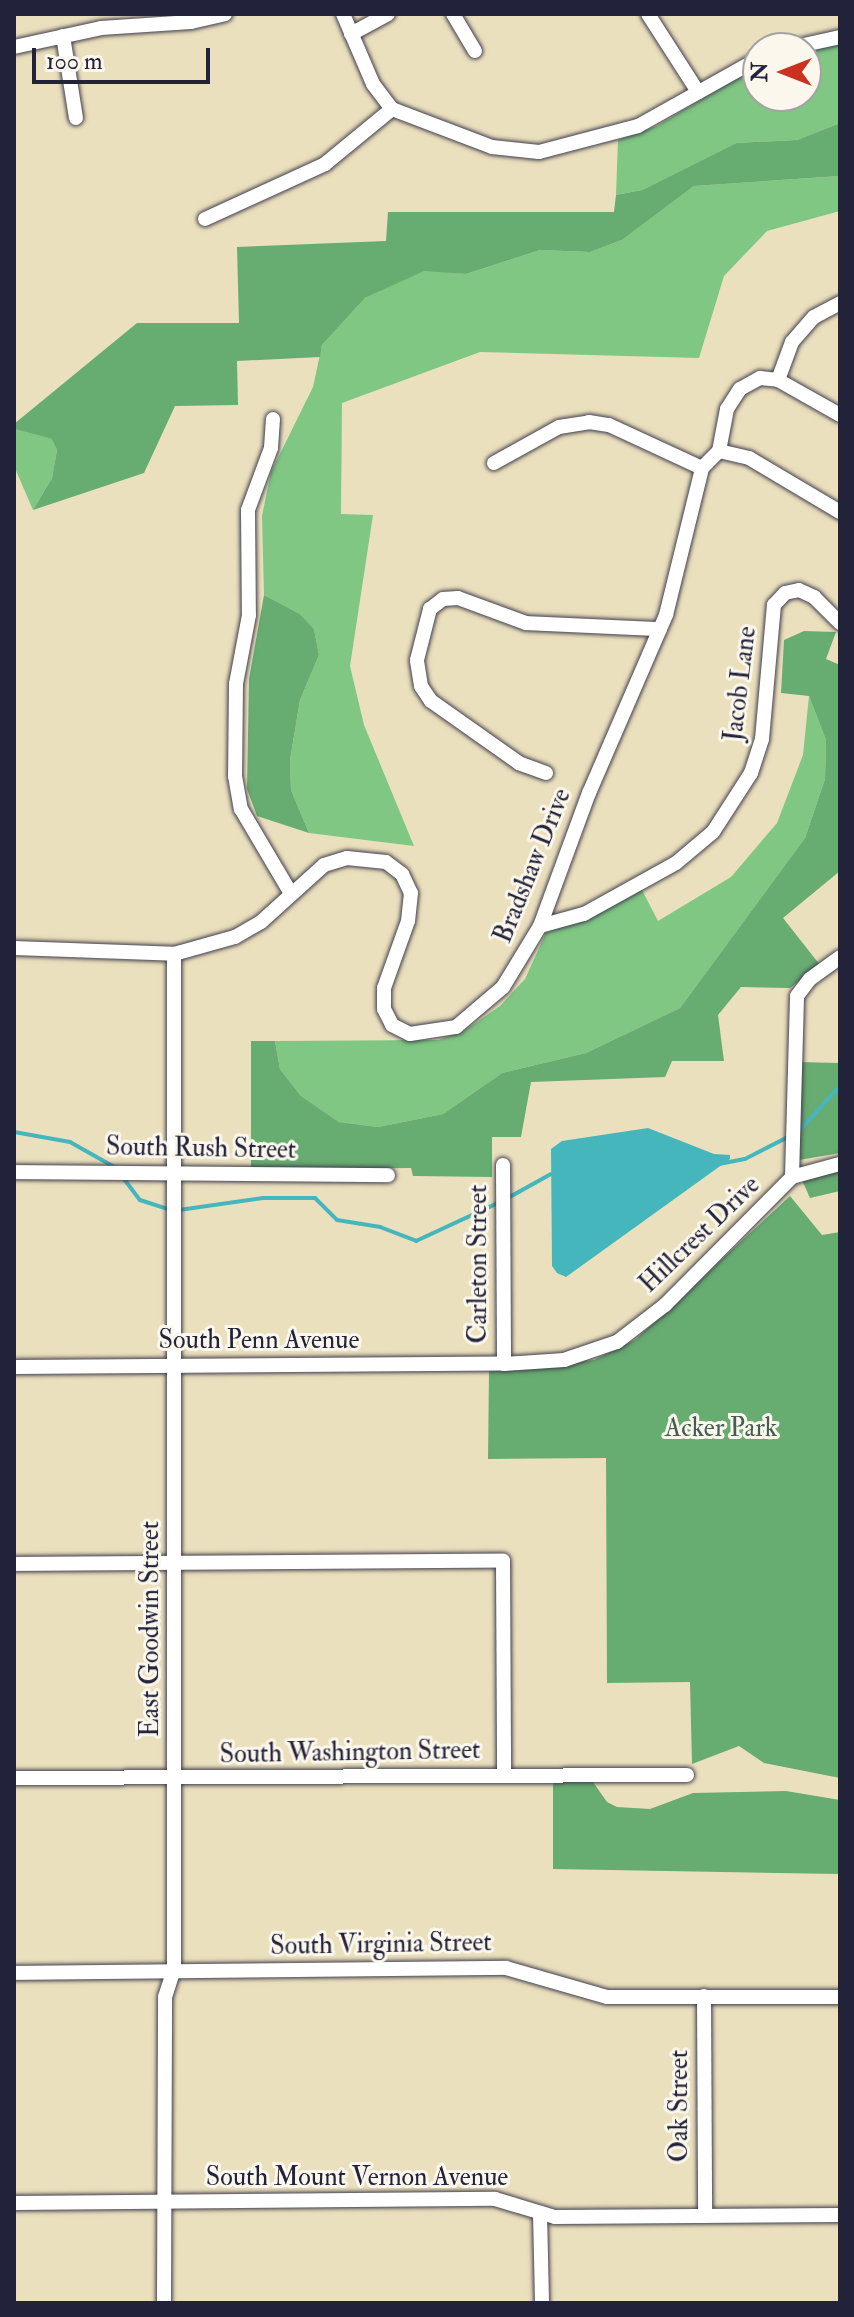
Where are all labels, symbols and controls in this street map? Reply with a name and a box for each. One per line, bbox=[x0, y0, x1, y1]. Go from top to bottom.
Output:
scale bar bbox=[36, 32, 214, 82]
north arrow bbox=[742, 32, 822, 112]
text: 100 m bbox=[46, 46, 103, 77]
text: N bbox=[746, 62, 774, 82]
street label: Jacob Lane bbox=[718, 625, 764, 743]
street label: Bradshaw Drive bbox=[488, 784, 578, 948]
street label: South Rush Street bbox=[106, 1132, 296, 1166]
street label: Hillcrest Drive bbox=[634, 1170, 766, 1300]
street label: Carleton Street bbox=[463, 1184, 495, 1344]
street label: South Penn Avenue bbox=[159, 1325, 359, 1357]
park label: Acker Park bbox=[665, 1413, 777, 1445]
street label: East Goodwin Street bbox=[135, 1521, 167, 1737]
street label: South Washington Street bbox=[219, 1735, 481, 1771]
street label: South Virginia Street bbox=[270, 1927, 492, 1963]
street label: Oak Street bbox=[664, 2050, 696, 2162]
street label: South Mount Vernon Avenue bbox=[206, 2162, 508, 2194]

